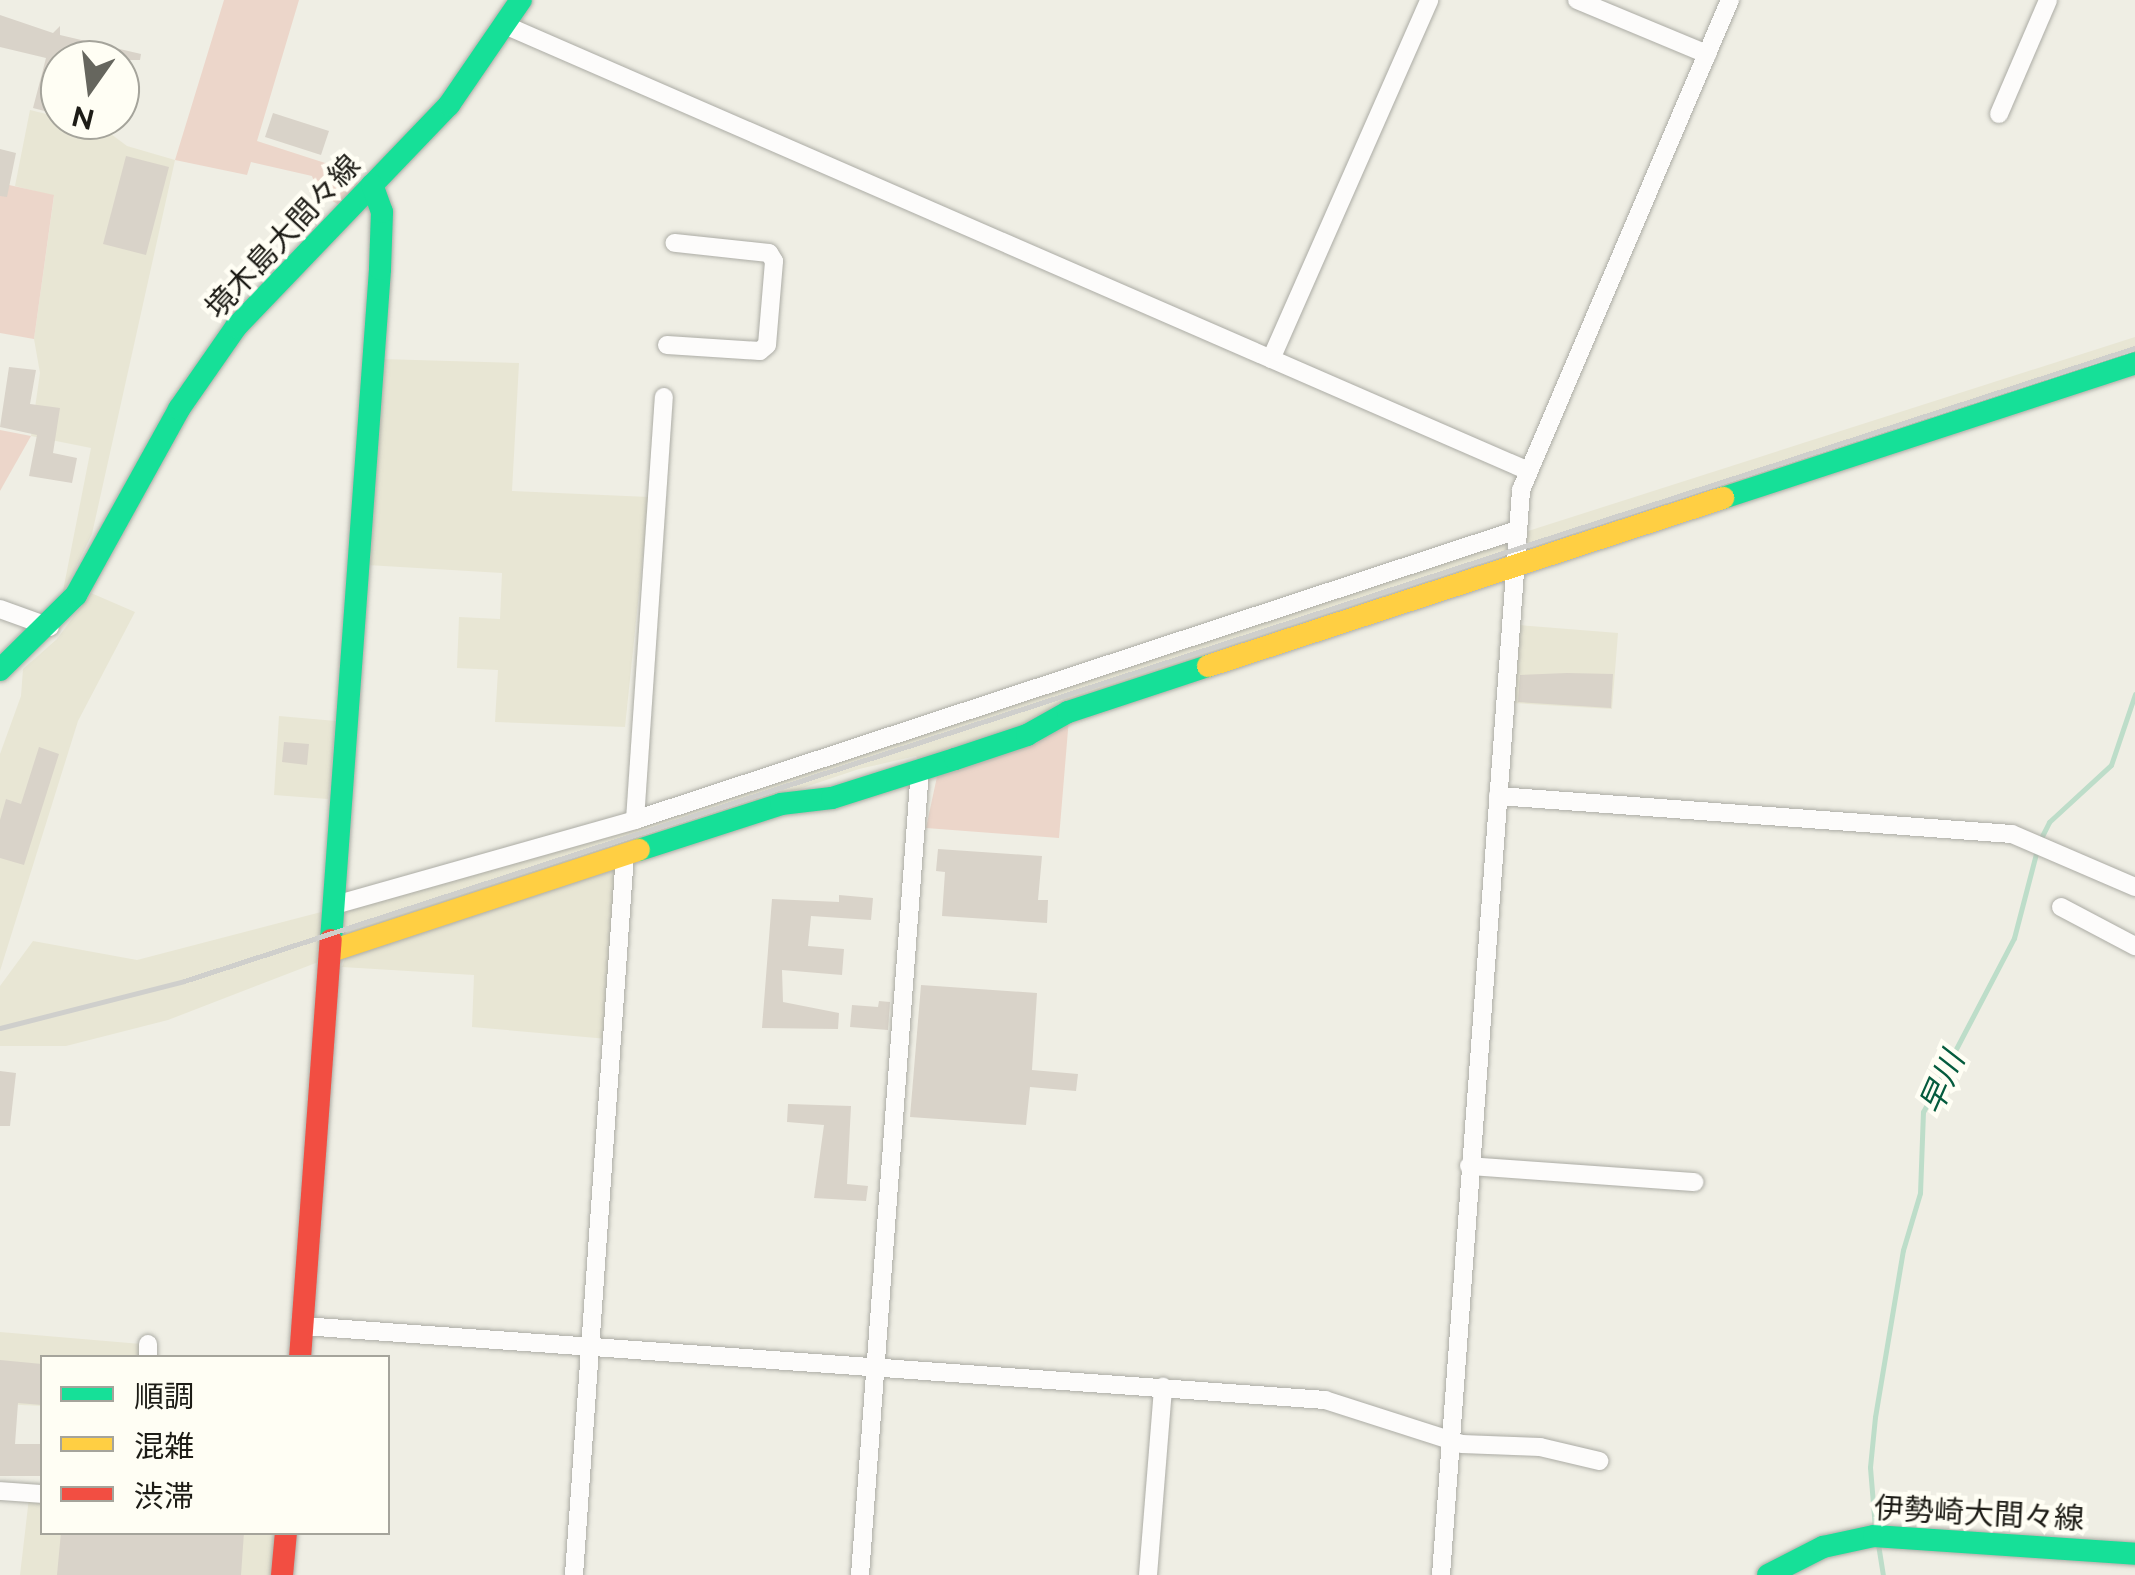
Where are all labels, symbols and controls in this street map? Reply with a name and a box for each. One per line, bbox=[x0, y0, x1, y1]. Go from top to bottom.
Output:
north arrow bbox=[40, 40, 140, 140]
text: N bbox=[69, 99, 97, 136]
street label: 境木島大間々線 bbox=[198, 148, 368, 326]
water label: 早川 bbox=[1911, 1046, 1973, 1120]
legend bbox=[40, 1355, 390, 1535]
text: 順調 bbox=[134, 1379, 194, 1414]
text: 混雑 bbox=[134, 1429, 194, 1464]
text: 渋滞 bbox=[134, 1479, 194, 1514]
street label: 伊勢崎大間々線 bbox=[1873, 1491, 2085, 1537]

